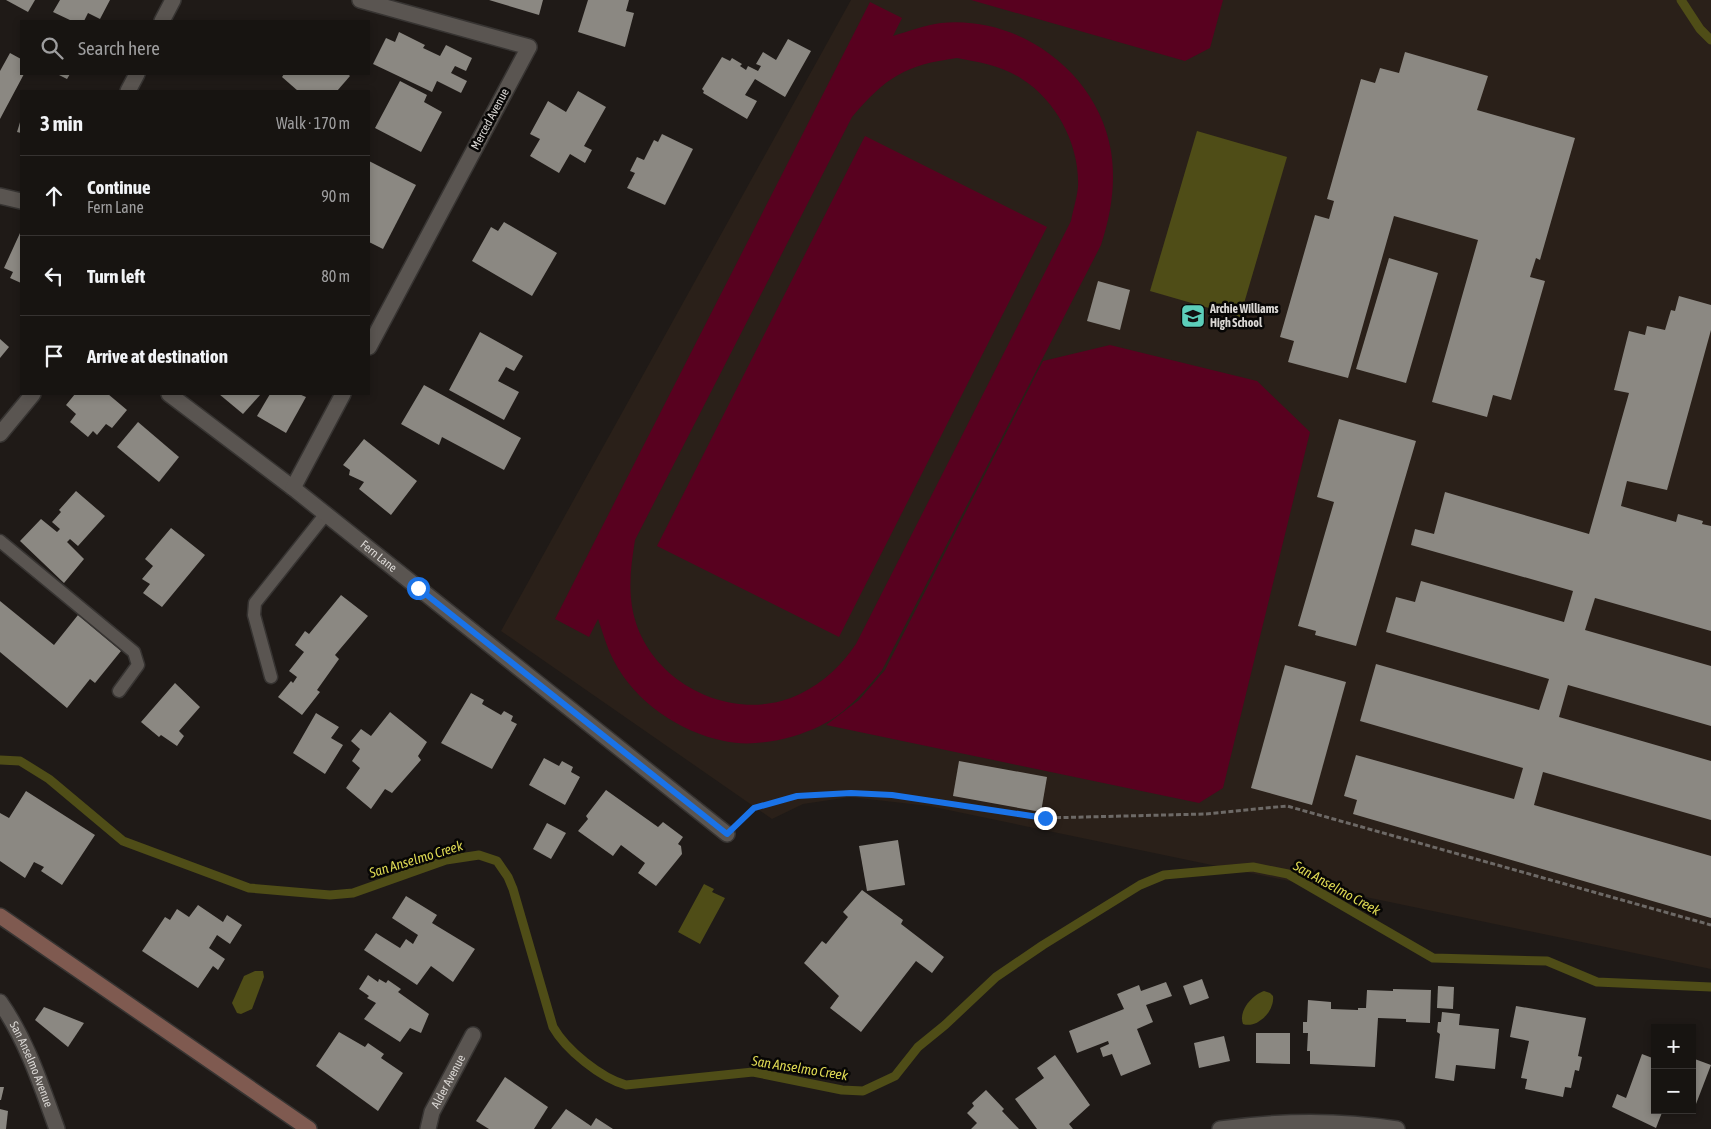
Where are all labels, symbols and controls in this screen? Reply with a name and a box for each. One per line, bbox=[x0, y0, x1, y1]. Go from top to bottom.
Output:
search box bbox=[20, 20, 370, 75]
icon: search bbox=[38, 34, 66, 62]
text: Search here bbox=[78, 37, 160, 59]
street label: Merced Avenue bbox=[468, 86, 512, 152]
text: 3 min bbox=[40, 111, 83, 135]
text: Walk · 170 m bbox=[276, 114, 350, 132]
text: Continue bbox=[87, 176, 151, 198]
icon: ahead bbox=[40, 182, 68, 210]
text: 90 m bbox=[321, 187, 350, 205]
text: Fern Lane bbox=[87, 198, 144, 216]
icon: left bbox=[40, 262, 68, 290]
text: Turn left bbox=[87, 265, 145, 287]
text: 80 m bbox=[321, 267, 350, 285]
place label: Archie Williams High School bbox=[1209, 302, 1279, 330]
school or university icon: Archie Williams High School bbox=[1180, 303, 1206, 329]
icon: arrive bbox=[40, 342, 68, 370]
text: Arrive at destination bbox=[87, 345, 228, 367]
street label: Fern Lane bbox=[358, 537, 400, 575]
route start bbox=[407, 577, 430, 600]
route end bbox=[1034, 807, 1057, 830]
water label: San Anselmo Creek bbox=[366, 837, 465, 881]
water label: San Anselmo Creek bbox=[1290, 857, 1384, 919]
street label: San Anselmo Avenue bbox=[7, 1019, 56, 1109]
map controls bbox=[1651, 1024, 1696, 1114]
button: + bbox=[1651, 1024, 1696, 1069]
street label: Alder Avenue bbox=[428, 1052, 468, 1111]
water label: San Anselmo Creek bbox=[750, 1052, 850, 1084]
button: − bbox=[1651, 1069, 1696, 1114]

